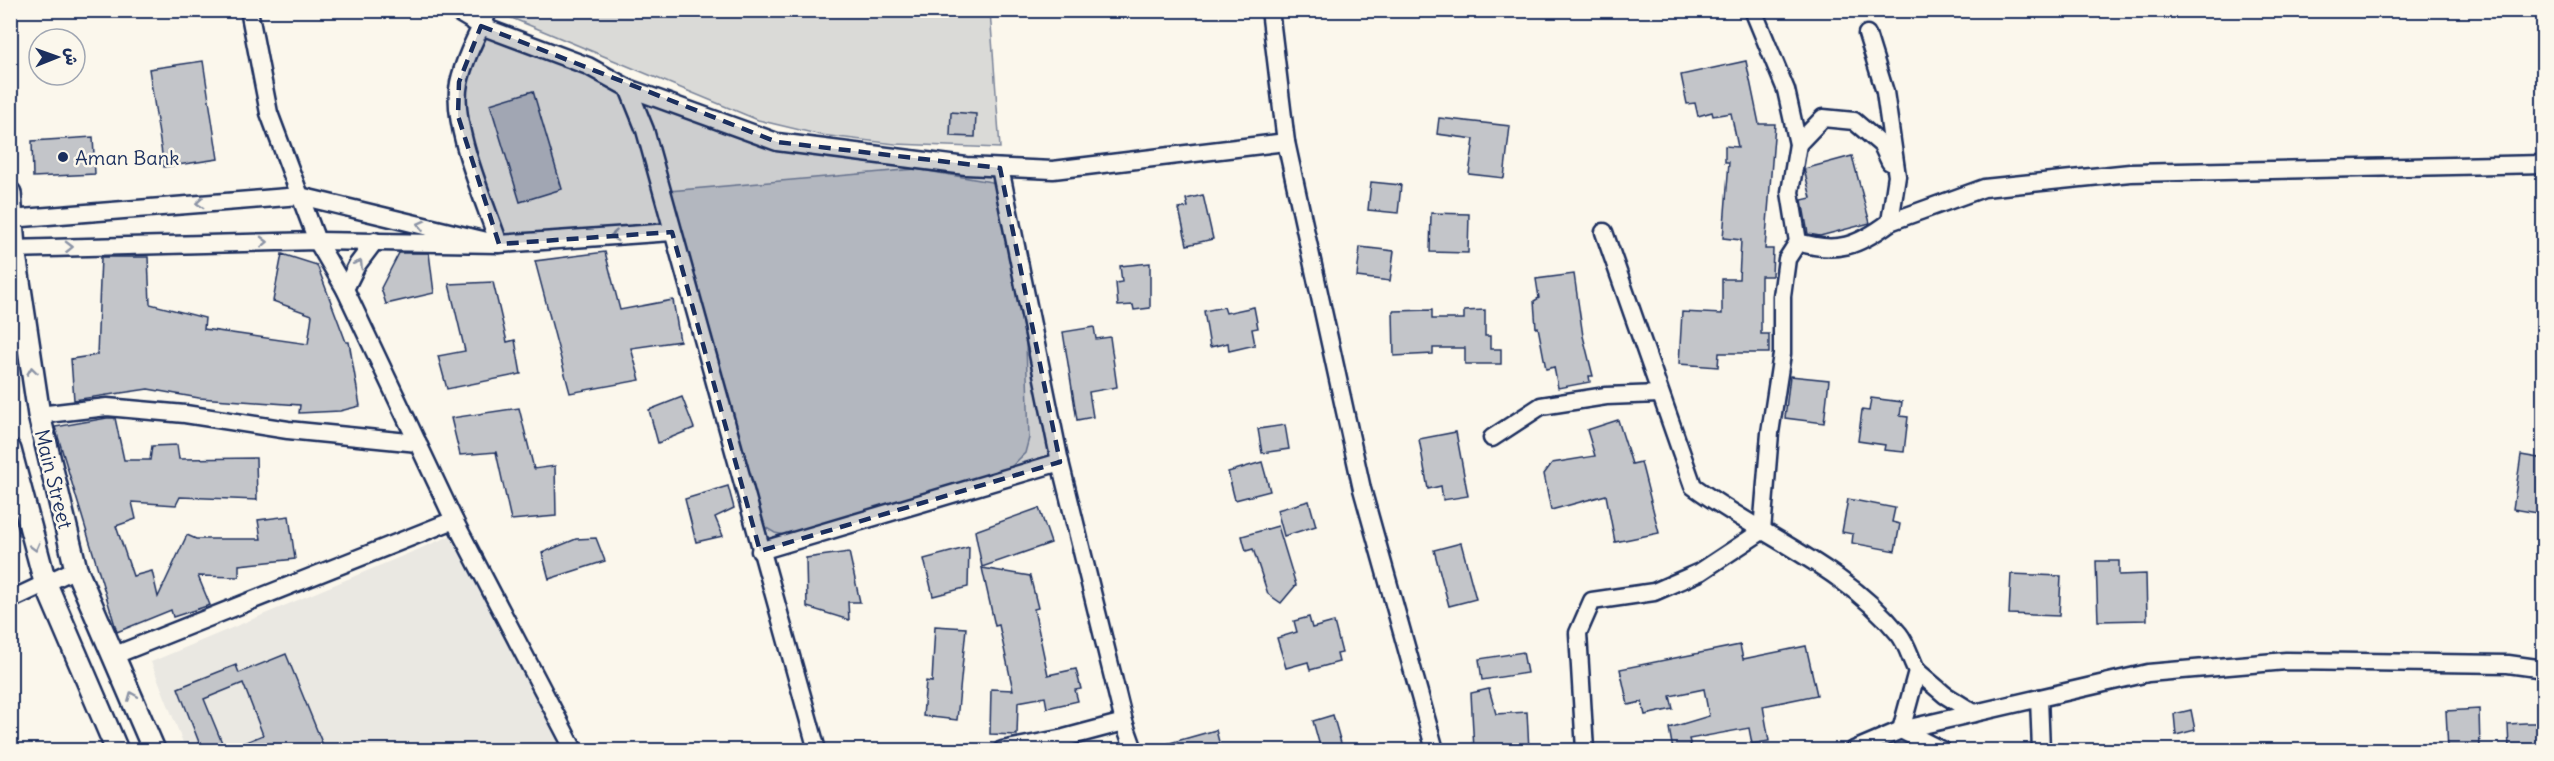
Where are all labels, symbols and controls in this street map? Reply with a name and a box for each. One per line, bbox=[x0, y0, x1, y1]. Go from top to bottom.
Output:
north arrow bbox=[27, 27, 87, 87]
text: ش bbox=[62, 48, 82, 66]
place label: Aman Bank bbox=[75, 145, 179, 170]
marker: Aman Bank bbox=[56, 150, 70, 164]
one-way arrow bbox=[195, 197, 204, 210]
one-way arrow bbox=[417, 219, 427, 232]
one-way arrow bbox=[609, 229, 618, 242]
one-way arrow bbox=[259, 236, 268, 248]
one-way arrow bbox=[64, 241, 73, 253]
one-way arrow bbox=[351, 260, 363, 270]
one-way arrow bbox=[27, 367, 39, 376]
street label: Main Street bbox=[30, 427, 78, 532]
one-way arrow bbox=[28, 542, 41, 552]
one-way arrow bbox=[127, 692, 139, 703]

